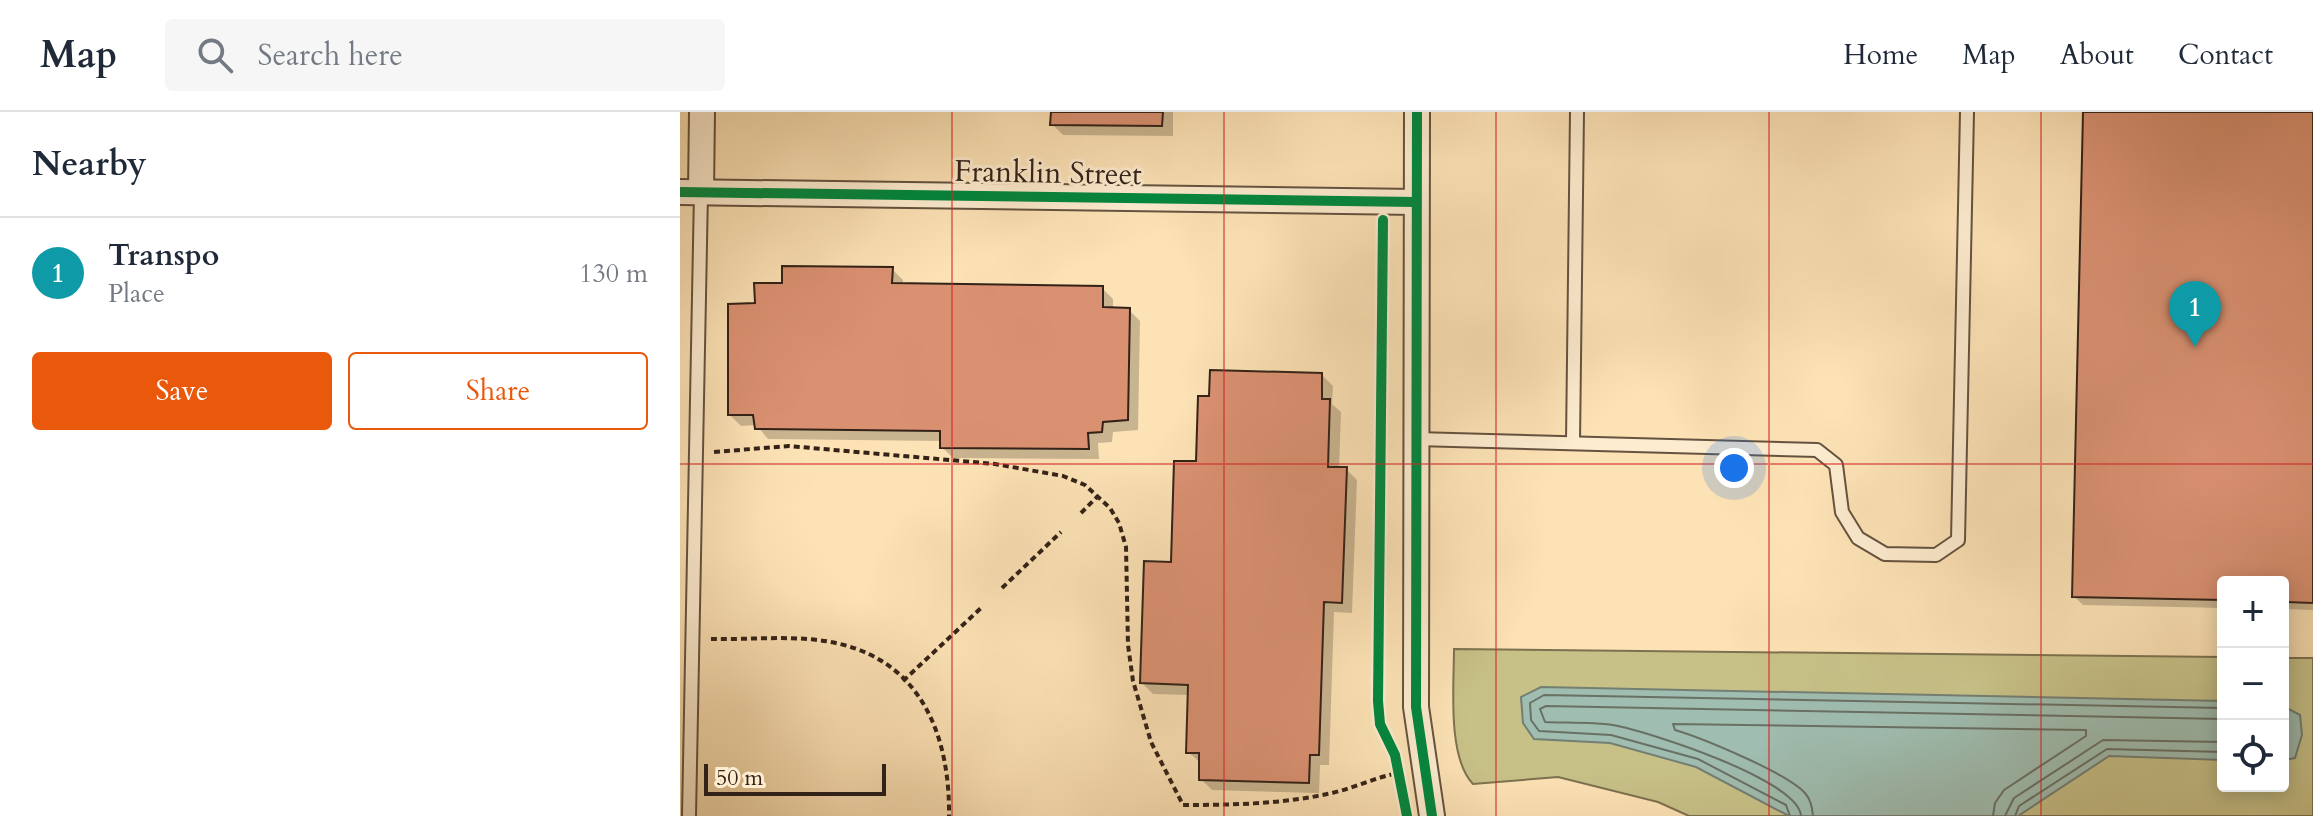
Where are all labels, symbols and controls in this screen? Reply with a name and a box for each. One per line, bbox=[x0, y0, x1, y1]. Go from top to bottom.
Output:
search box bbox=[165, 19, 725, 91]
text: Map bbox=[40, 29, 117, 81]
icon: search bbox=[193, 33, 237, 77]
text: Search here bbox=[257, 35, 403, 76]
text: Home bbox=[1843, 36, 1918, 74]
text: Map bbox=[1962, 36, 2016, 74]
text: About bbox=[2060, 36, 2134, 74]
text: Contact bbox=[2178, 36, 2273, 74]
text: Nearby bbox=[32, 141, 147, 187]
street label: Franklin Street bbox=[954, 151, 1143, 195]
text: Transpo bbox=[108, 235, 219, 276]
text: 1 bbox=[51, 256, 65, 291]
text: 130 m bbox=[579, 256, 648, 291]
text: Place bbox=[108, 276, 165, 311]
pin: 1 bbox=[2169, 281, 2221, 347]
button: Save bbox=[32, 352, 332, 430]
button: Share bbox=[348, 352, 648, 430]
your location bbox=[1714, 448, 1754, 488]
map controls bbox=[2217, 576, 2289, 792]
button: + bbox=[2217, 576, 2289, 648]
button: − bbox=[2217, 648, 2289, 720]
button: locate bbox=[2217, 720, 2289, 792]
scale bar bbox=[704, 760, 886, 796]
text: 50 m bbox=[716, 763, 763, 793]

